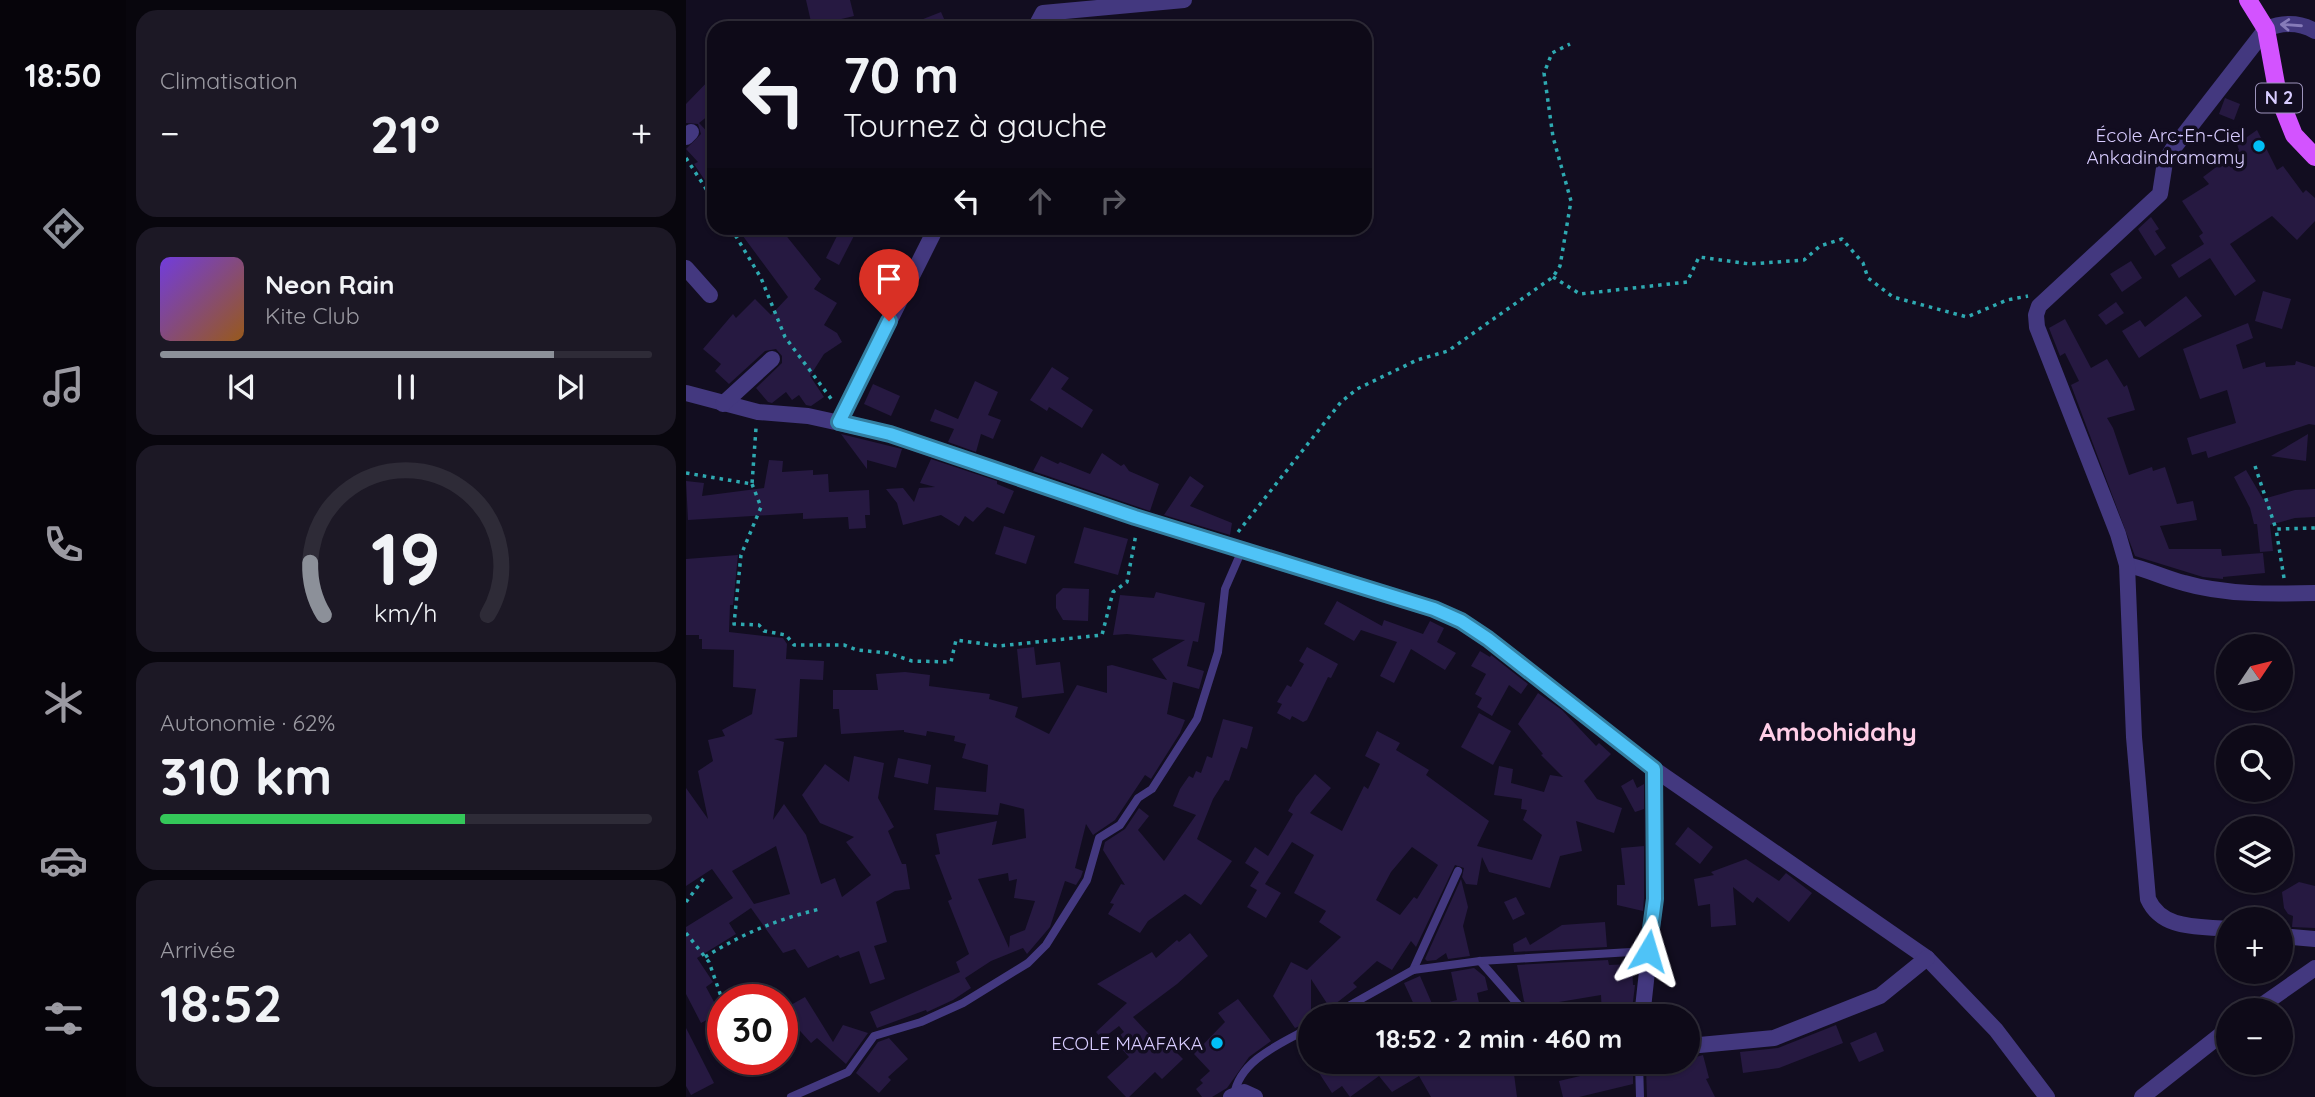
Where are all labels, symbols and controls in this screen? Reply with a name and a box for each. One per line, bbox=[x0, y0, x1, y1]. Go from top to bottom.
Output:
one-way arrow bbox=[2280, 18, 2303, 31]
text: 70 m bbox=[843, 44, 959, 105]
icon: left bbox=[728, 49, 819, 140]
text: 18:50 bbox=[25, 55, 101, 95]
text: Climatisation bbox=[160, 66, 298, 95]
road number: N 2 bbox=[2256, 84, 2302, 113]
text: 21° bbox=[370, 101, 440, 166]
text: Tournez à gauche bbox=[843, 105, 1107, 145]
text: − bbox=[160, 109, 180, 157]
text: + bbox=[631, 109, 652, 157]
place label: École Arc-En-Ciel Ankadindramamy bbox=[2087, 123, 2245, 169]
marker: École Arc-En-Ciel Ankadindramamy bbox=[2251, 138, 2267, 154]
icon: left bbox=[948, 182, 986, 220]
icon: ahead bbox=[1021, 182, 1059, 220]
icon: right bbox=[1094, 182, 1132, 220]
icon: directions bbox=[39, 204, 88, 253]
pin bbox=[859, 249, 919, 321]
icon: arrive bbox=[870, 260, 908, 298]
text: Neon Rain bbox=[265, 268, 394, 301]
text: Kite Club bbox=[265, 301, 360, 330]
icon: music bbox=[39, 362, 88, 411]
icon: previous bbox=[223, 368, 261, 406]
icon: pause bbox=[387, 368, 425, 406]
icon: next bbox=[551, 368, 589, 406]
text: 19 bbox=[371, 512, 441, 603]
icon: phone bbox=[39, 520, 88, 569]
text: km/h bbox=[374, 596, 438, 627]
north arrow bbox=[2216, 634, 2292, 710]
map controls bbox=[2216, 634, 2293, 1075]
icon: climate bbox=[39, 678, 88, 727]
text: Autonomie · 62% bbox=[160, 708, 335, 737]
district label: Ambohidahy bbox=[1759, 715, 1917, 748]
button: search bbox=[2216, 725, 2293, 802]
text: 310 km bbox=[160, 743, 332, 808]
button: layers bbox=[2216, 816, 2293, 893]
icon: car bbox=[39, 836, 88, 885]
button: + bbox=[2216, 907, 2293, 984]
position arrow bbox=[1611, 914, 1685, 988]
text: Arrivée bbox=[160, 935, 236, 964]
text: 18:52 bbox=[160, 970, 282, 1035]
speed limit sign: 30 bbox=[707, 984, 798, 1075]
icon: filters bbox=[39, 994, 88, 1043]
button: − bbox=[2216, 998, 2293, 1075]
text: 18:52 · 2 min · 460 m bbox=[1376, 1022, 1622, 1055]
place label: ECOLE MAAFAKA bbox=[1051, 1031, 1203, 1055]
marker: ECOLE MAAFAKA bbox=[1209, 1035, 1225, 1051]

